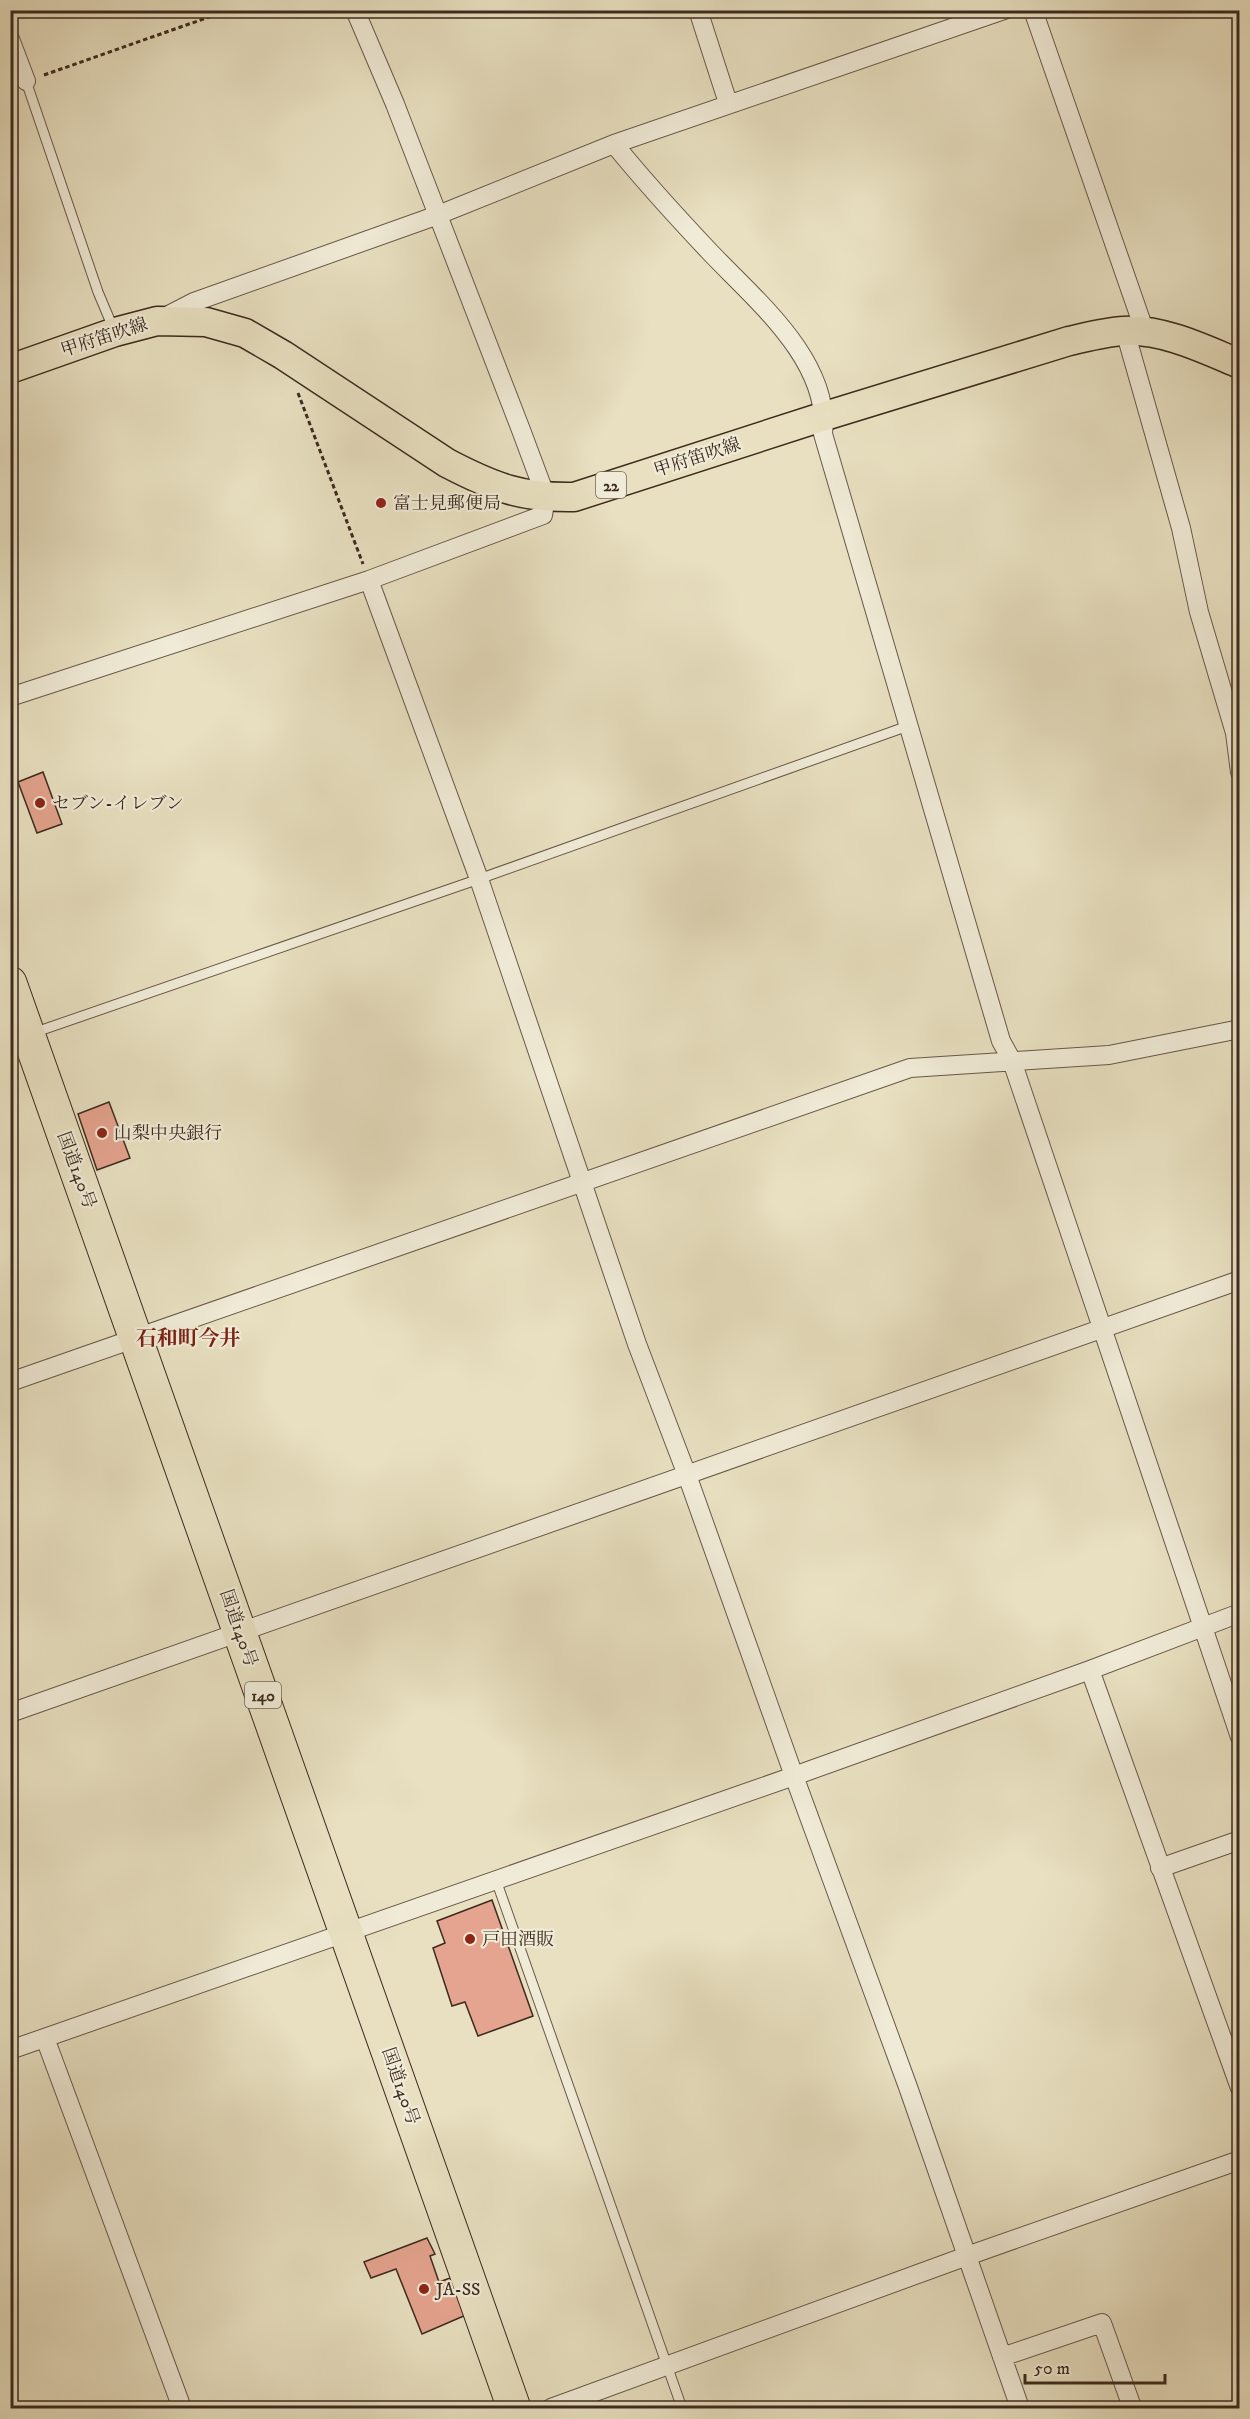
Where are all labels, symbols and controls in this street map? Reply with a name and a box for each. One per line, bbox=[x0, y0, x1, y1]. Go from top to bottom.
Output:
street label: 甲府笛吹線 bbox=[58, 314, 151, 362]
street label: 甲府笛吹線 bbox=[651, 434, 744, 482]
road number: 22 bbox=[596, 472, 626, 498]
place label: 富士見郵便局 bbox=[393, 493, 501, 515]
marker: 富士見郵便局 bbox=[374, 496, 388, 510]
place label: セブン-イレブン bbox=[52, 793, 184, 815]
marker: セブン-イレブン bbox=[33, 796, 47, 810]
place label: 山梨中央銀行 bbox=[114, 1123, 222, 1145]
marker: 山梨中央銀行 bbox=[95, 1126, 109, 1140]
street label: 国道140号 bbox=[52, 1129, 100, 1212]
district label: 石和町今井 bbox=[136, 1326, 241, 1352]
street label: 国道140号 bbox=[215, 1587, 262, 1670]
road number: 140 bbox=[245, 1682, 281, 1708]
place label: 戸田酒販 bbox=[482, 1929, 554, 1951]
marker: 戸田酒販 bbox=[463, 1932, 477, 1946]
street label: 国道140号 bbox=[377, 2045, 424, 2128]
place label: JA-SS bbox=[434, 2279, 481, 2301]
marker: JA-SS bbox=[417, 2282, 431, 2296]
scale bar bbox=[1025, 2347, 1164, 2385]
text: 50 m bbox=[1034, 2358, 1070, 2380]

